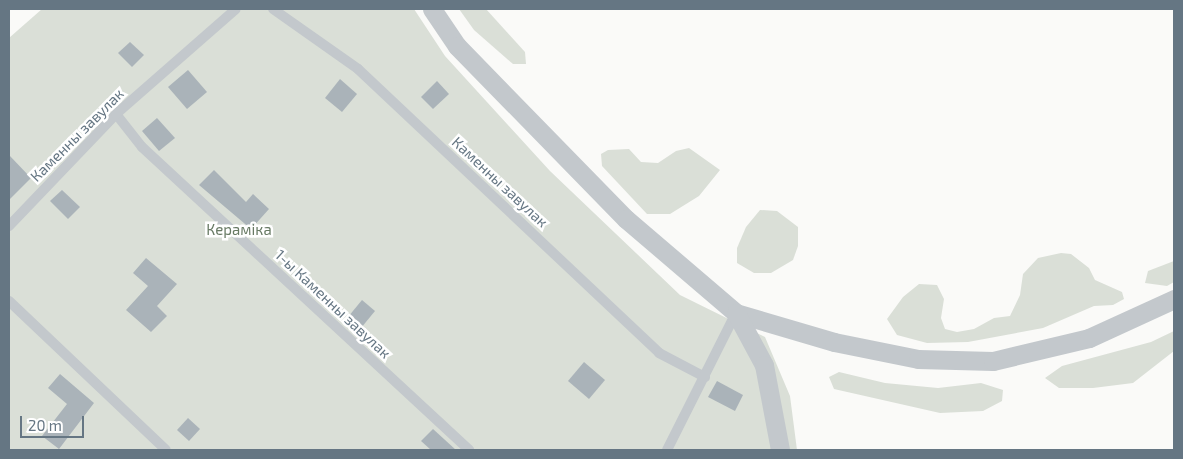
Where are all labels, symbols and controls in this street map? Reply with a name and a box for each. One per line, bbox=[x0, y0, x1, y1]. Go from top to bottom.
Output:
street label: Каменны завулак bbox=[27, 85, 127, 185]
street label: Каменны завулак bbox=[448, 133, 552, 231]
park label: Кераміка bbox=[206, 221, 272, 239]
street label: 1-ы Каменны завулак bbox=[272, 246, 394, 362]
scale bar bbox=[22, 406, 86, 438]
text: 20 m bbox=[28, 416, 62, 434]

